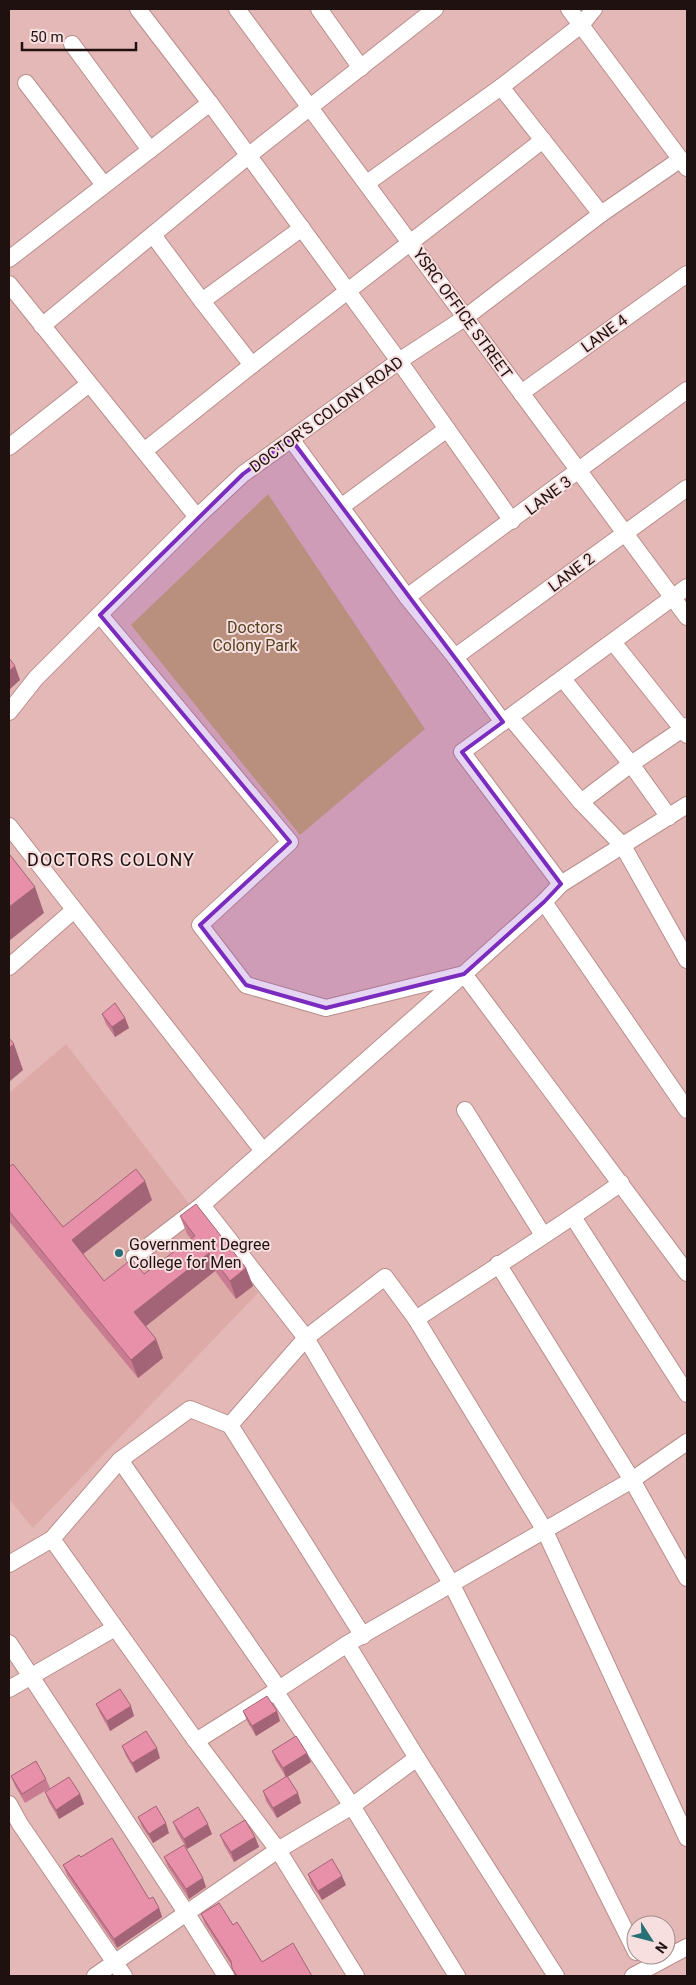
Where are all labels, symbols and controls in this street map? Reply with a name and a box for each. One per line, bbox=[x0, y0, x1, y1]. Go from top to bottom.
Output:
scale bar bbox=[22, 20, 136, 52]
text: 50 m bbox=[30, 28, 64, 46]
street label: YSRC OFFICE STREET bbox=[409, 244, 517, 383]
street label: LANE 4 bbox=[577, 310, 631, 357]
street label: DOCTOR'S COLONY ROAD bbox=[246, 352, 407, 476]
street label: LANE 3 bbox=[522, 472, 575, 519]
street label: LANE 2 bbox=[545, 549, 598, 596]
park label: Doctors Colony Park bbox=[212, 618, 298, 655]
district label: DOCTORS COLONY bbox=[27, 849, 195, 870]
place label: Government Degree College for Men bbox=[129, 1235, 270, 1272]
marker: Government Degree College for Men bbox=[113, 1247, 125, 1259]
north arrow bbox=[626, 1915, 676, 1965]
text: N bbox=[652, 1939, 671, 1956]

